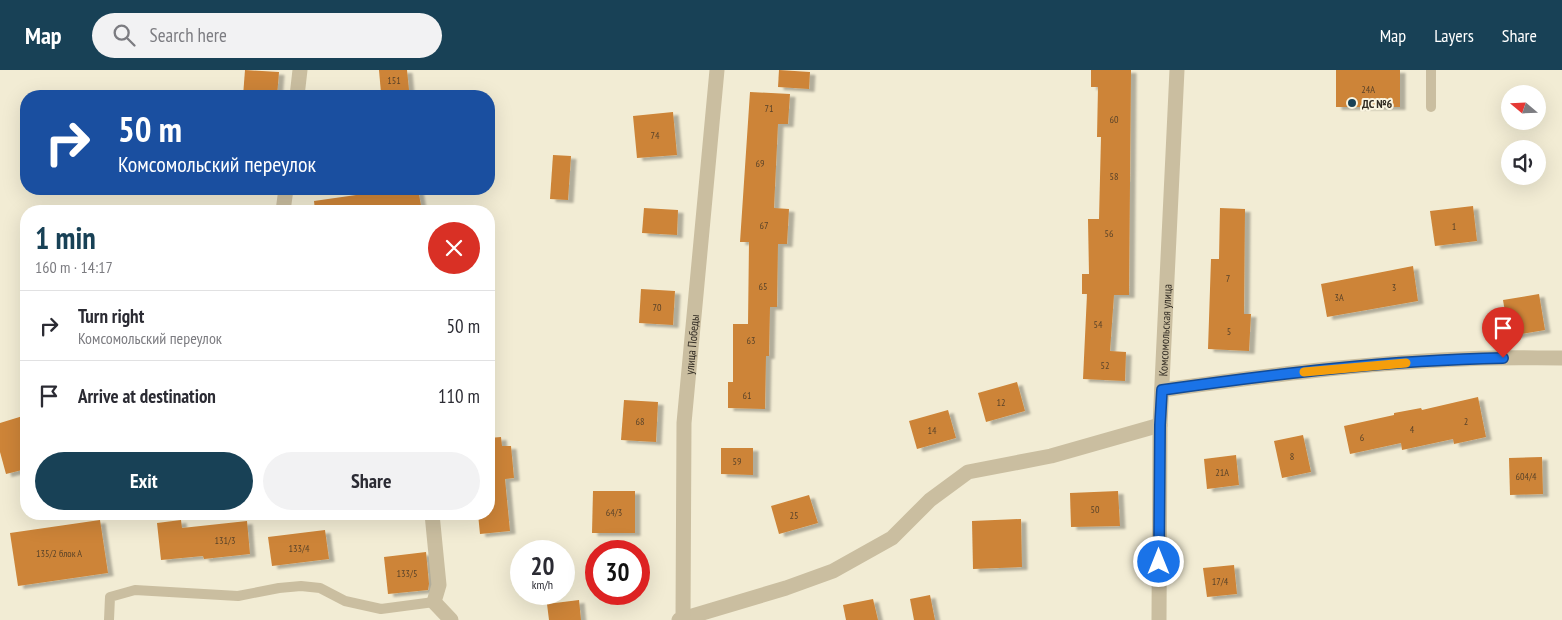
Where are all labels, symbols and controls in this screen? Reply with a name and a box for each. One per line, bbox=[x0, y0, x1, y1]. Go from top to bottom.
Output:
search box bbox=[92, 13, 442, 58]
text: Map bbox=[25, 20, 62, 51]
icon: search bbox=[110, 21, 138, 49]
text: Search here bbox=[150, 23, 227, 47]
text: Map bbox=[1380, 24, 1406, 47]
text: Layers bbox=[1434, 24, 1474, 47]
text: Share bbox=[1502, 24, 1537, 47]
house number: 151 bbox=[387, 74, 401, 87]
house number: 24А bbox=[1361, 83, 1375, 96]
north arrow bbox=[1501, 85, 1546, 130]
map controls bbox=[1501, 85, 1546, 185]
place label: ДС №6 bbox=[1362, 96, 1393, 111]
marker: ДС №6 bbox=[1346, 97, 1358, 109]
house number: 71 bbox=[765, 102, 774, 115]
text: 50 m bbox=[118, 106, 182, 152]
icon: right bbox=[35, 110, 100, 175]
house number: 60 bbox=[1110, 113, 1119, 126]
house number: 74 bbox=[651, 129, 660, 142]
button: sound bbox=[1501, 140, 1546, 185]
text: Комсомольский переулок bbox=[118, 150, 316, 178]
house number: 69 bbox=[756, 157, 765, 170]
house number: 58 bbox=[1110, 170, 1119, 183]
text: 1 min bbox=[35, 218, 96, 257]
house number: 67 bbox=[760, 219, 769, 232]
house number: 1 bbox=[1452, 220, 1456, 233]
button: close bbox=[428, 222, 480, 274]
house number: 56 bbox=[1105, 227, 1114, 240]
text: 160 m · 14:17 bbox=[35, 257, 113, 277]
house number: 7 bbox=[1226, 272, 1230, 285]
house number: 65 bbox=[759, 280, 768, 293]
house number: 3 bbox=[1392, 281, 1396, 294]
street label: Комсомольская улица bbox=[1155, 283, 1174, 377]
house number: 3А bbox=[1334, 291, 1344, 304]
house number: 70 bbox=[653, 301, 662, 314]
text: Turn right bbox=[78, 304, 144, 328]
pin bbox=[1482, 307, 1524, 358]
icon: right bbox=[35, 312, 63, 340]
text: 50 m bbox=[447, 314, 480, 338]
street label: улица Победы bbox=[681, 314, 702, 375]
icon: arrive bbox=[1489, 314, 1517, 342]
house number: 54 bbox=[1094, 318, 1103, 331]
house number: 5 bbox=[1227, 325, 1231, 338]
text: Комсомольский переулок bbox=[78, 328, 222, 348]
house number: 63 bbox=[747, 334, 756, 347]
house number: 52 bbox=[1101, 359, 1110, 372]
icon: arrive bbox=[35, 382, 63, 410]
text: Arrive at destination bbox=[78, 384, 216, 408]
text: 110 m bbox=[438, 384, 480, 408]
house number: 61 bbox=[743, 389, 752, 402]
house number: 12 bbox=[997, 396, 1006, 409]
house number: 68 bbox=[636, 415, 645, 428]
house number: 2 bbox=[1464, 415, 1468, 428]
house number: 4 bbox=[1410, 423, 1415, 436]
house number: 14 bbox=[928, 424, 937, 437]
house number: 6 bbox=[1360, 431, 1365, 444]
house number: 8 bbox=[1290, 450, 1294, 463]
button: Exit bbox=[35, 452, 253, 510]
button: Share bbox=[263, 452, 480, 510]
house number: 59 bbox=[733, 455, 742, 468]
house number: 21А bbox=[1215, 466, 1229, 479]
house number: 604/4 bbox=[1516, 470, 1537, 483]
house number: 50 bbox=[1091, 503, 1100, 516]
house number: 64/3 bbox=[606, 506, 622, 519]
house number: 25 bbox=[790, 509, 799, 522]
house number: 131/3 bbox=[215, 534, 235, 547]
position arrow bbox=[1132, 535, 1184, 587]
speed limit sign: 30 bbox=[585, 540, 650, 605]
house number: 133/4 bbox=[289, 542, 310, 555]
house number: 135/2 блок А bbox=[36, 547, 82, 560]
text: 20 bbox=[531, 550, 554, 582]
house number: 133/5 bbox=[397, 567, 417, 580]
house number: 17/4 bbox=[1212, 575, 1229, 588]
text: km/h bbox=[532, 577, 553, 592]

